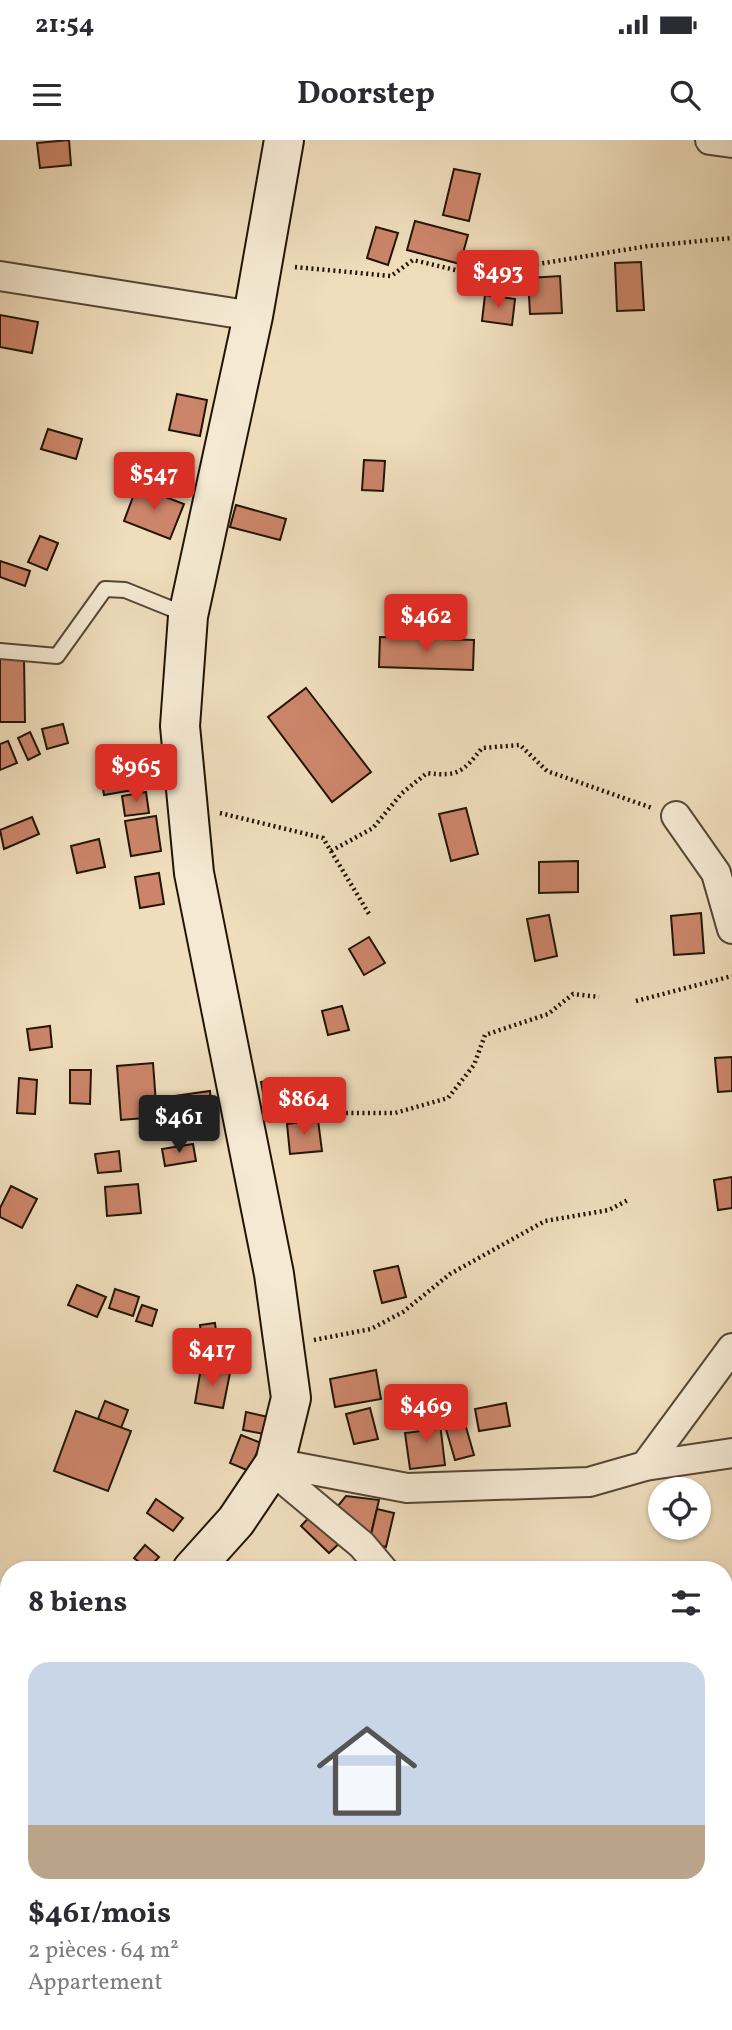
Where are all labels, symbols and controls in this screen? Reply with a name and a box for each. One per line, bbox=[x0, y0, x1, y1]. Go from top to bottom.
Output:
text: 21:54 bbox=[35, 7, 95, 43]
text: Doorstep bbox=[297, 73, 435, 117]
icon: menu bbox=[28, 76, 66, 114]
icon: search bbox=[666, 76, 704, 114]
pin: $493 bbox=[457, 250, 539, 310]
text: $493 bbox=[473, 257, 523, 289]
pin: $547 bbox=[113, 452, 195, 512]
text: $547 bbox=[130, 459, 178, 491]
pin: $462 bbox=[385, 594, 467, 654]
text: $462 bbox=[400, 601, 452, 633]
pin: $965 bbox=[95, 744, 177, 804]
text: $965 bbox=[111, 751, 161, 783]
pin: $864 bbox=[263, 1077, 345, 1137]
text: $864 bbox=[278, 1084, 330, 1116]
pin: $461 bbox=[138, 1096, 220, 1155]
text: $461 bbox=[155, 1102, 203, 1134]
pin: $417 bbox=[171, 1328, 253, 1388]
text: $417 bbox=[188, 1335, 236, 1367]
pin: $469 bbox=[385, 1384, 467, 1444]
text: $469 bbox=[400, 1391, 452, 1423]
map controls bbox=[648, 1477, 711, 1540]
button: locate bbox=[648, 1477, 711, 1540]
text: 8 biens bbox=[28, 1582, 127, 1624]
icon: filters bbox=[667, 1584, 705, 1622]
icon: home bbox=[304, 1708, 430, 1834]
text: $461/mois bbox=[28, 1893, 171, 1935]
text: 2 pièces · 64 m² bbox=[28, 1935, 179, 1967]
text: Appartement bbox=[28, 1967, 163, 1999]

